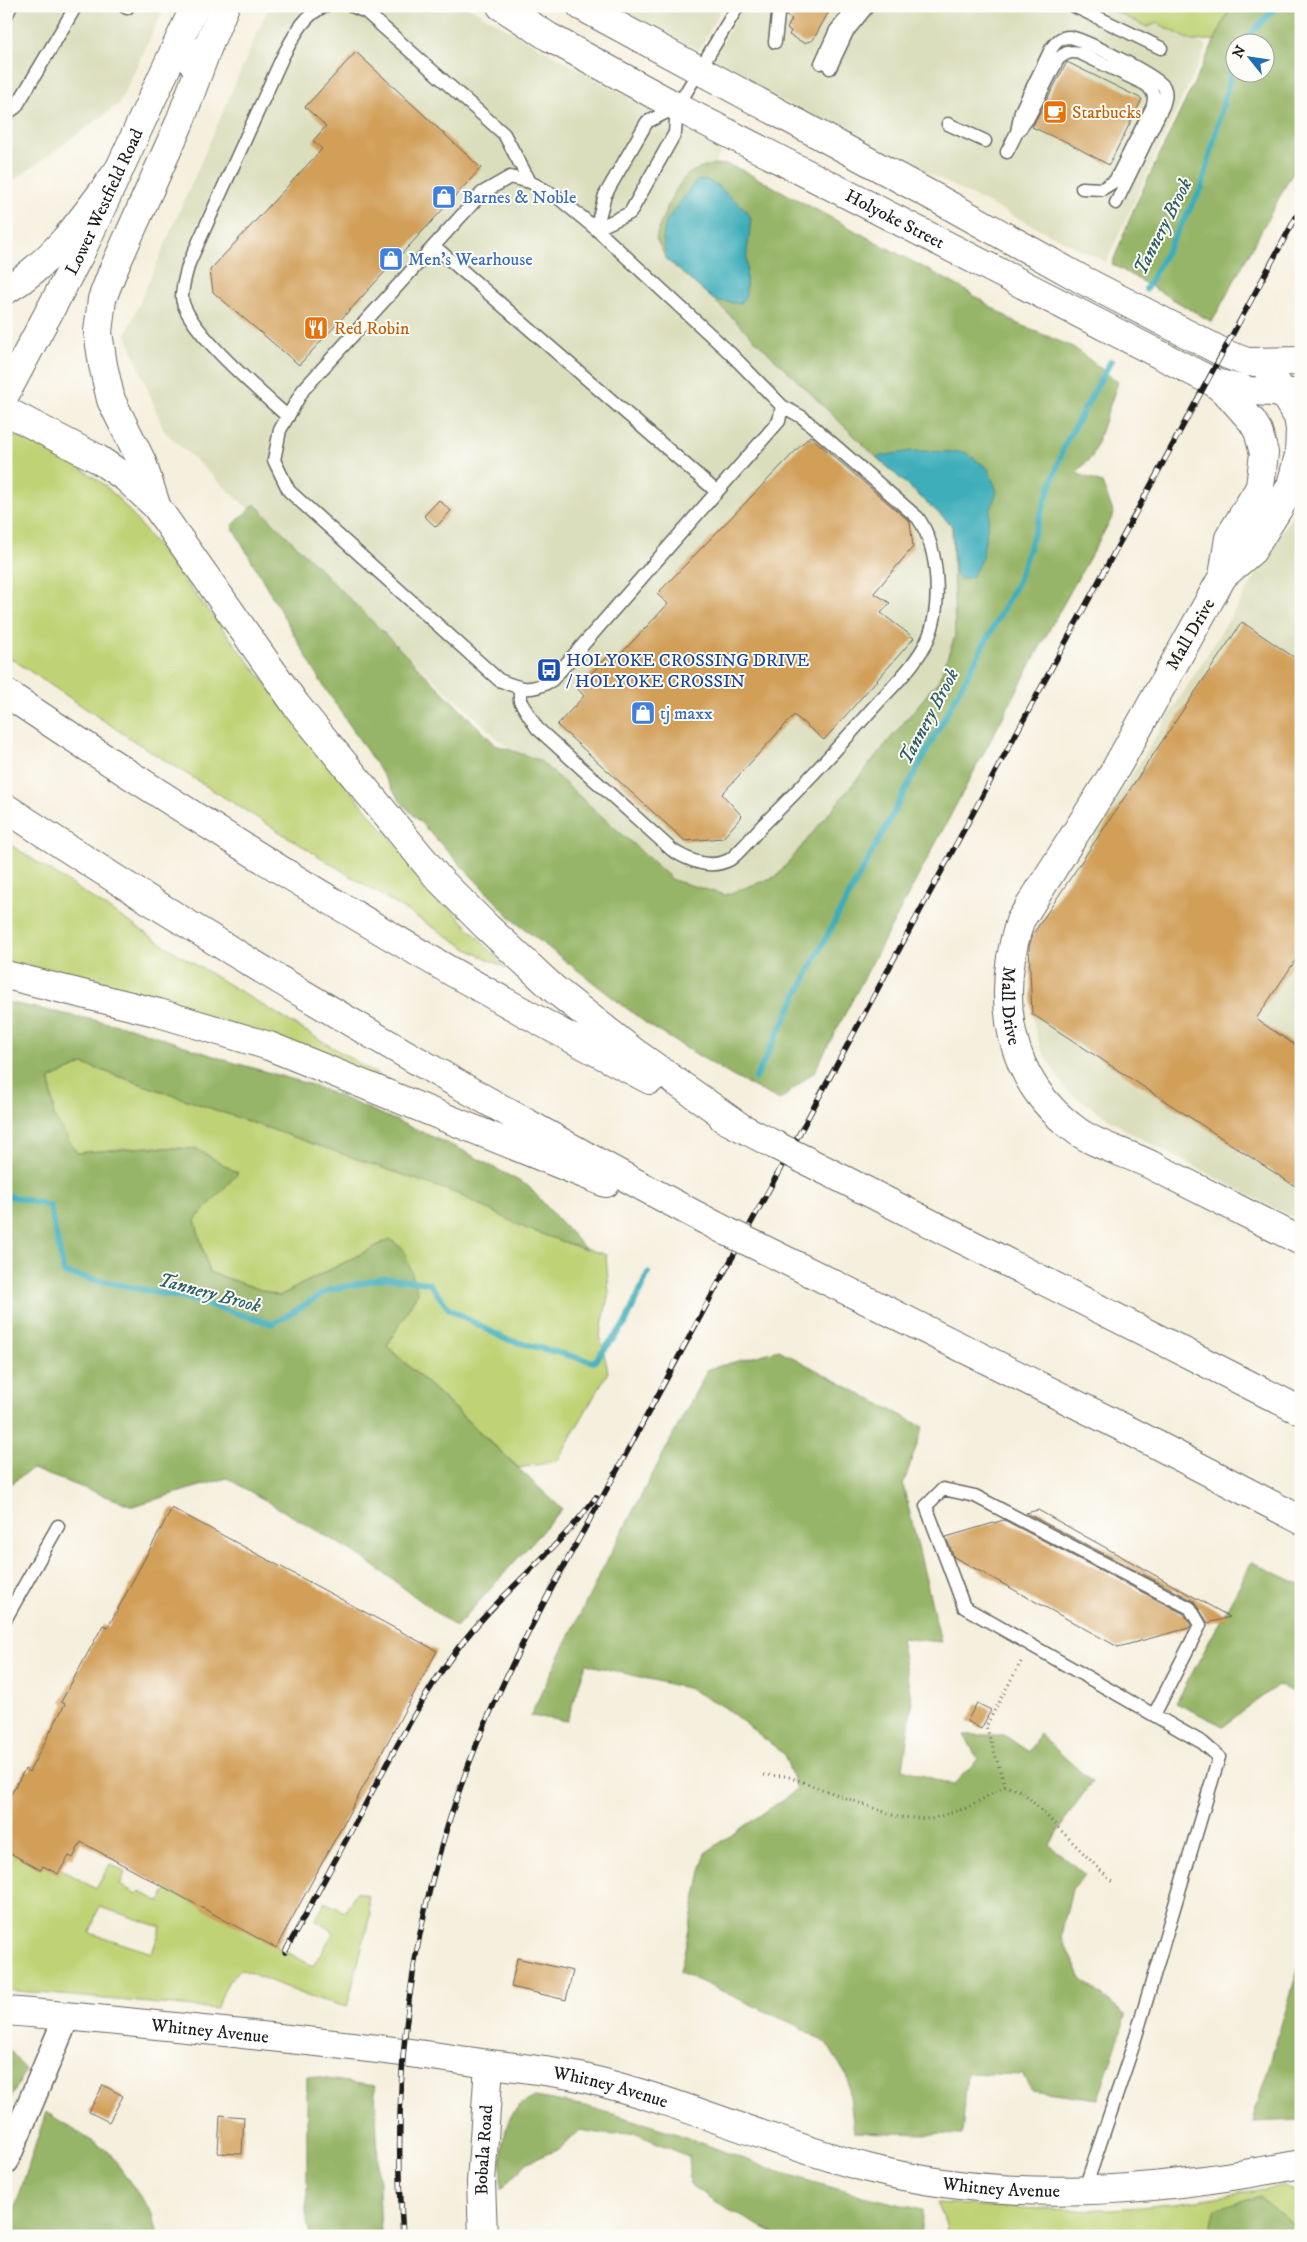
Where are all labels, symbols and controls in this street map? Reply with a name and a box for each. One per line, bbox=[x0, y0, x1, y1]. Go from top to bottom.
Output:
north arrow bbox=[1224, 32, 1274, 82]
text: N bbox=[1229, 42, 1251, 61]
cafe icon: Starbucks bbox=[1042, 99, 1068, 125]
place label: Starbucks bbox=[1072, 102, 1141, 124]
street label: Lower Westfield Road bbox=[61, 125, 149, 279]
water label: Tannery Brook bbox=[1129, 175, 1197, 279]
shop icon: Barnes & Noble bbox=[431, 184, 457, 210]
street label: Holyoke Street bbox=[841, 185, 948, 254]
place label: Barnes & Noble bbox=[462, 187, 576, 209]
shop icon: Men's Wearhouse bbox=[378, 246, 404, 272]
place label: Men's Wearhouse bbox=[408, 249, 533, 271]
restaurant icon: Red Robin bbox=[303, 315, 329, 341]
place label: Red Robin bbox=[334, 318, 410, 340]
street label: Mall Drive bbox=[1162, 595, 1220, 674]
place label: HOLYOKE CROSSING DRIVE / HOLYOKE CROSSIN bbox=[566, 650, 810, 693]
bus stop icon: HOLYOKE CROSSING DRIVE / HOLYOKE CROSSIN bbox=[536, 657, 562, 683]
water label: Tannery Brook bbox=[895, 665, 964, 768]
shop icon: tj maxx bbox=[630, 700, 656, 726]
place label: tj maxx bbox=[660, 703, 713, 725]
street label: Mall Drive bbox=[996, 965, 1025, 1048]
water label: Tannery Brook bbox=[156, 1269, 263, 1318]
street label: Whitney Avenue bbox=[149, 2014, 270, 2049]
street label: Whitney Avenue bbox=[551, 2062, 671, 2113]
street label: Bobala Road bbox=[471, 2104, 498, 2196]
street label: Whitney Avenue bbox=[940, 2173, 1060, 2203]

